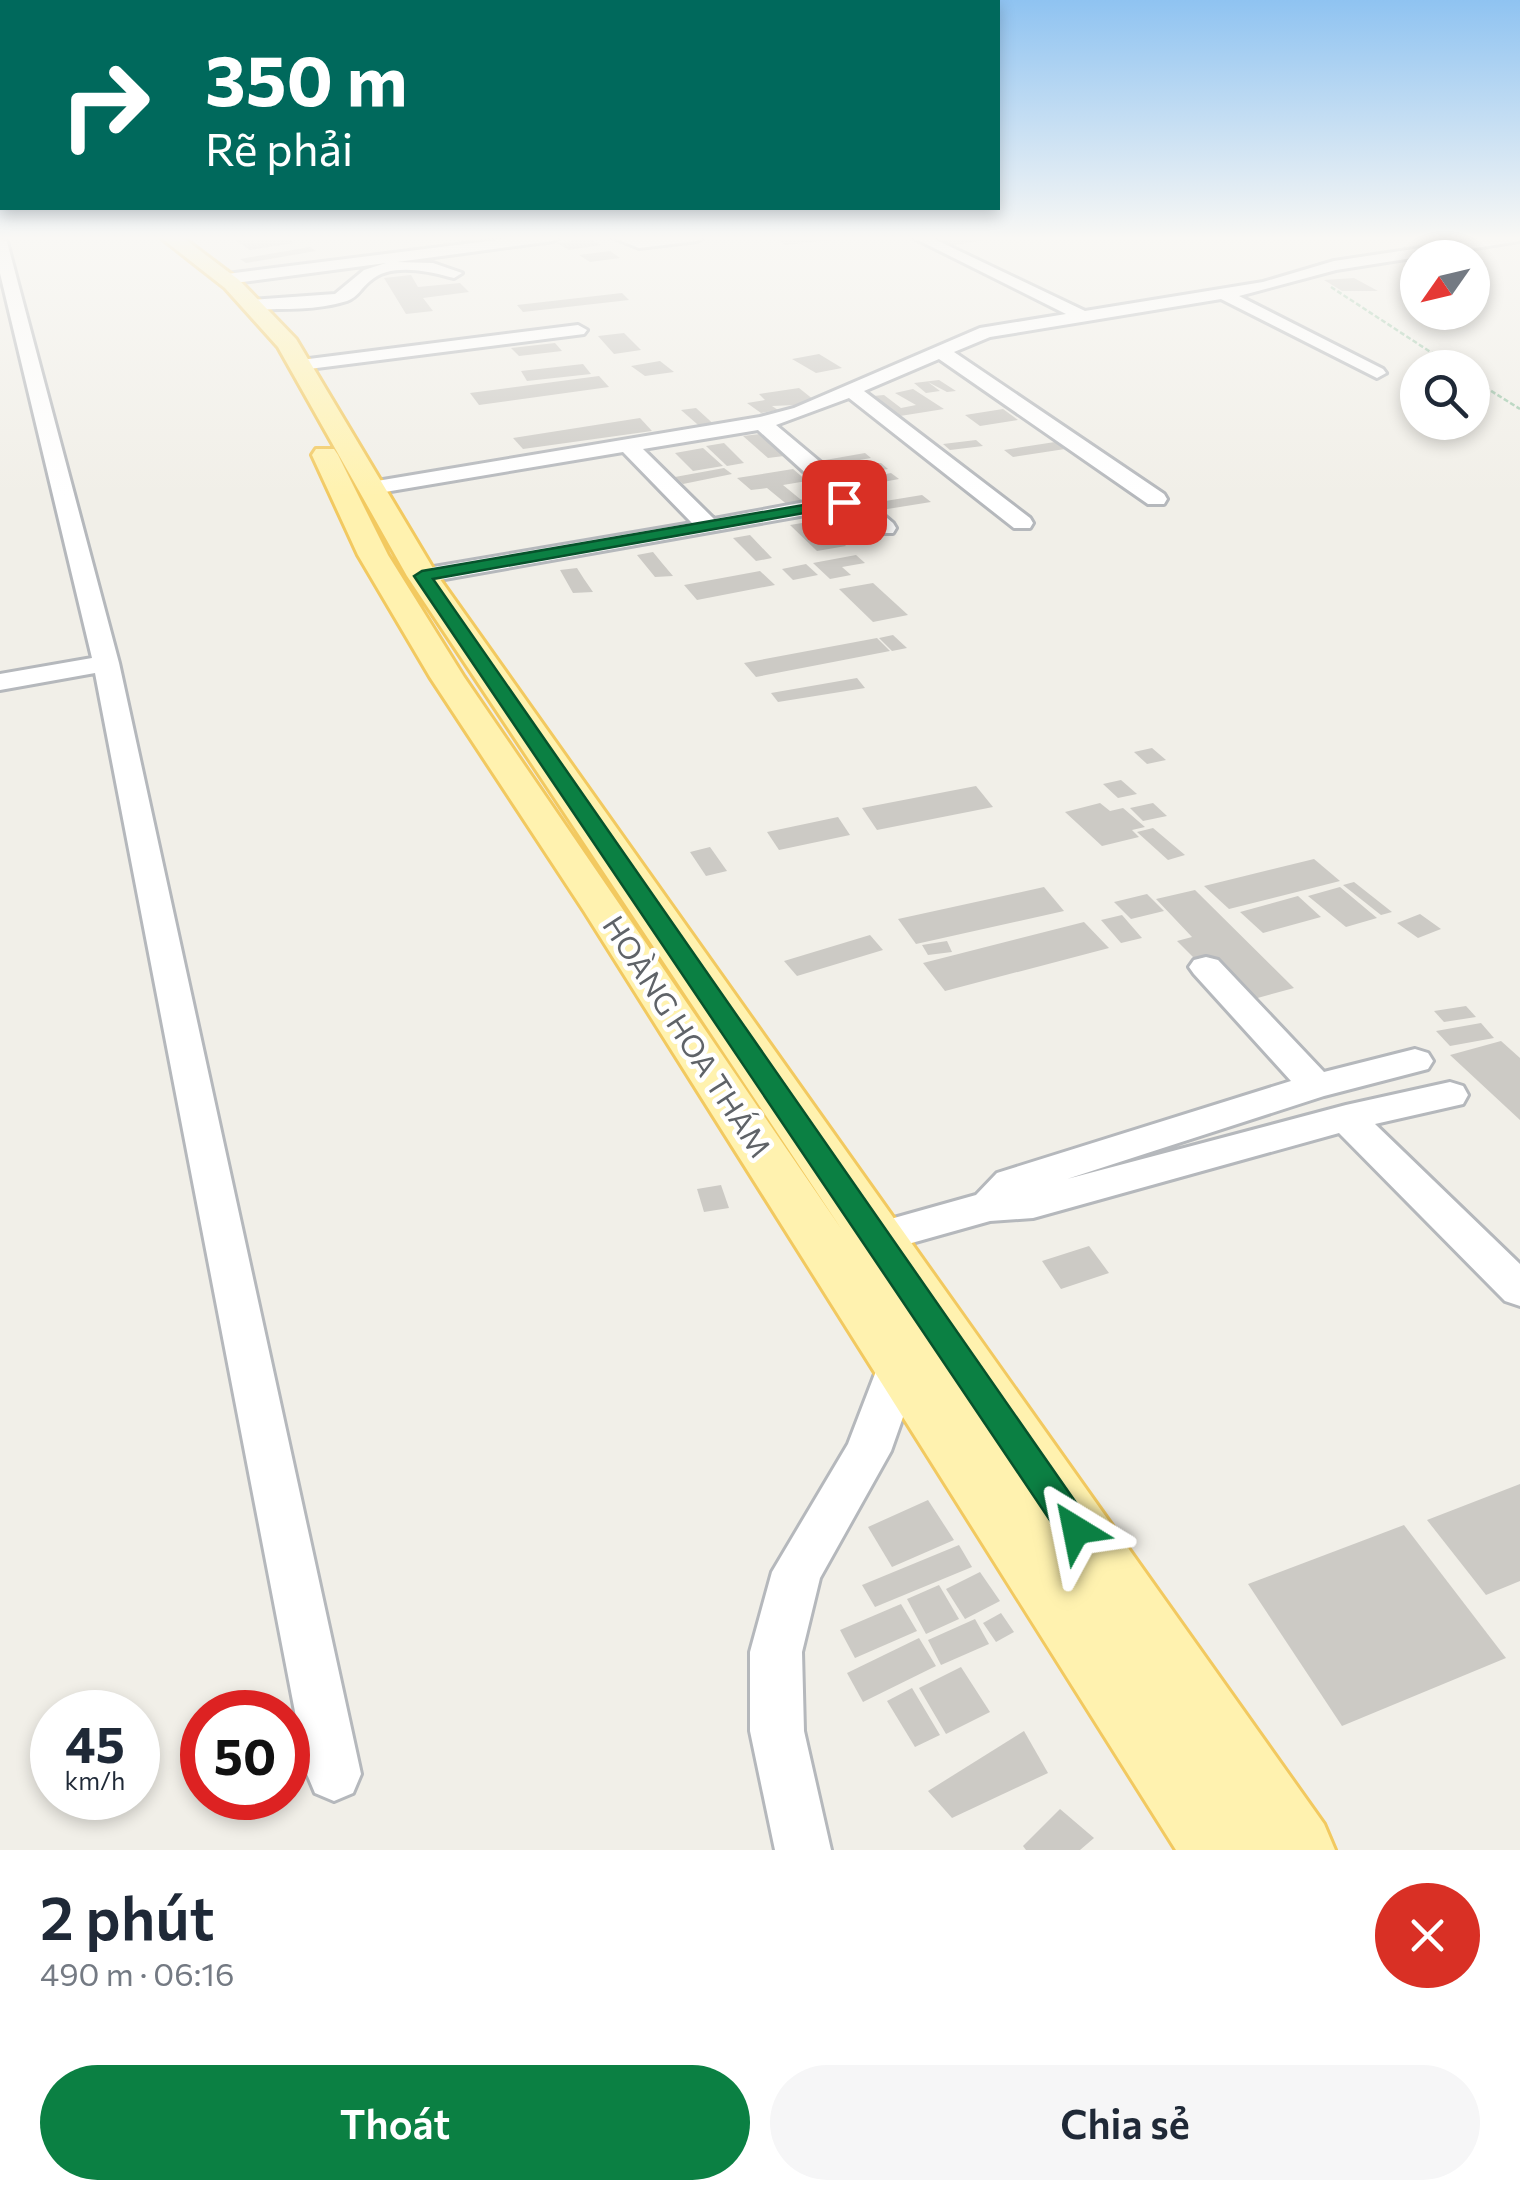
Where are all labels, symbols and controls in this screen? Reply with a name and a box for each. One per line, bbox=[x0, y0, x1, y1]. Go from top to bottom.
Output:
text: 350 m bbox=[205, 35, 408, 120]
icon: right bbox=[40, 40, 170, 170]
text: Rẽ phải bbox=[205, 120, 353, 175]
north arrow bbox=[1400, 240, 1490, 330]
map controls bbox=[1400, 240, 1490, 440]
button: search bbox=[1400, 350, 1490, 440]
pin bbox=[802, 460, 887, 545]
icon: arrive bbox=[817, 475, 872, 530]
street label: HOÀNG HOA THÁM bbox=[596, 908, 780, 1163]
position arrow bbox=[1024, 1478, 1128, 1582]
speed limit sign: 50 bbox=[180, 1690, 310, 1820]
text: 45 bbox=[65, 1712, 125, 1773]
text: km/h bbox=[65, 1765, 125, 1795]
text: 2 phút bbox=[40, 1879, 214, 1952]
button: close bbox=[1375, 1883, 1480, 1988]
text: 490 m · 06:16 bbox=[40, 1953, 234, 1993]
button: Thoát bbox=[40, 2065, 750, 2180]
button: Chia sẻ bbox=[770, 2065, 1480, 2180]

